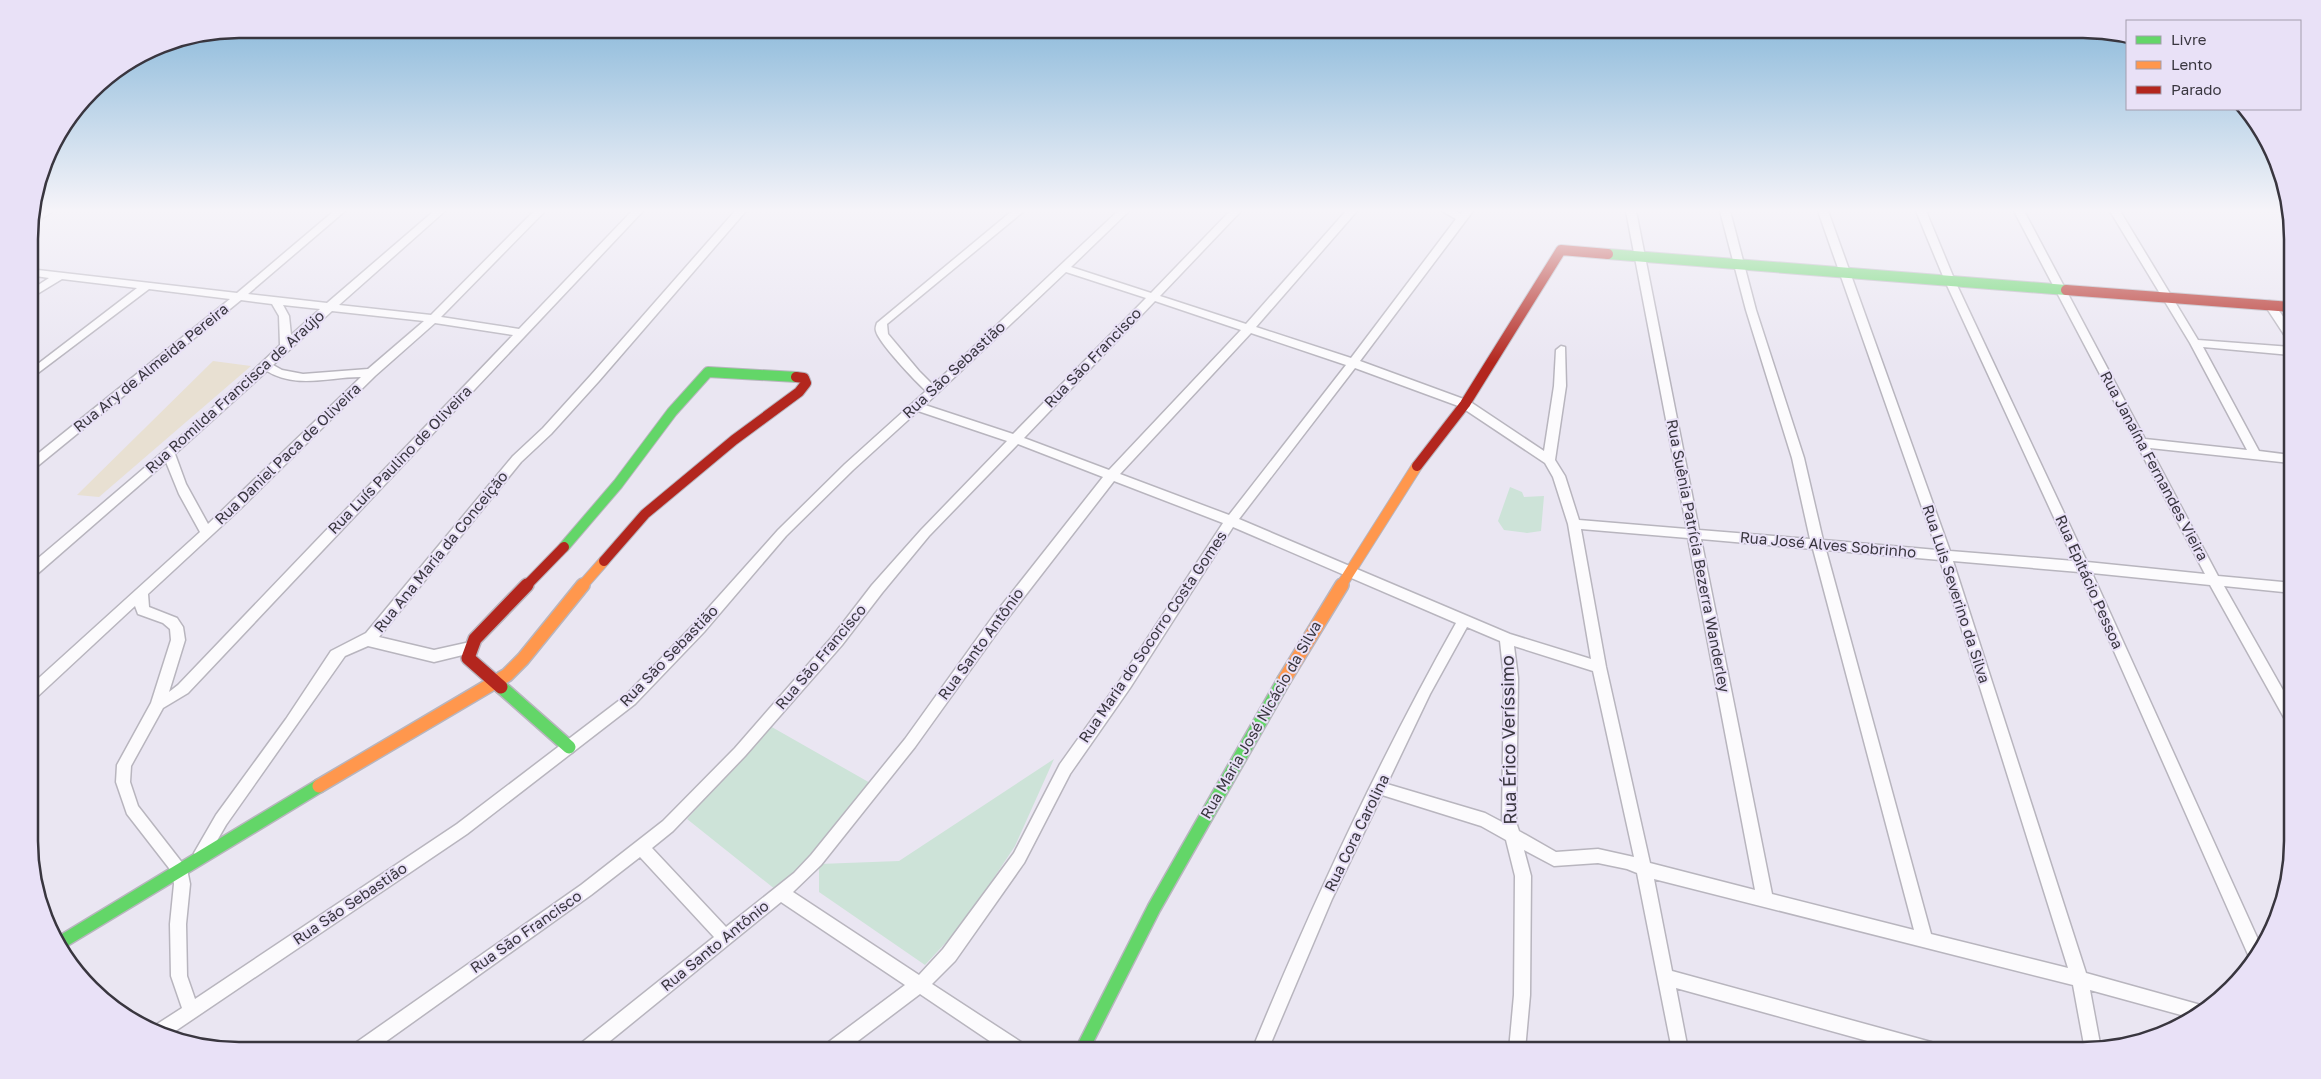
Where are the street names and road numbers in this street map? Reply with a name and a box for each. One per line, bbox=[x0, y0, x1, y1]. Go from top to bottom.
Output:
street label: Rua Ary de Almeida Pereira bbox=[69, 299, 232, 435]
street label: Rua São Francisco bbox=[1040, 304, 1144, 411]
street label: Rua Romilda Francisca de Araújo bbox=[141, 306, 327, 476]
street label: Rua São Sebastião bbox=[898, 317, 1008, 421]
street label: Rua Janaína Fernandes Vieira bbox=[2097, 368, 2213, 563]
street label: Rua Daniel Paca de Oliveira bbox=[211, 379, 364, 528]
street label: Rua Luís Paulino de Oliveira bbox=[324, 382, 475, 537]
street label: Rua Suênia Patrícia Bezerra Wanderley bbox=[1664, 418, 1734, 695]
street label: Rua Ana Maria da Conceição bbox=[369, 467, 511, 636]
street label: Rua Luis Severino da Silva bbox=[1920, 502, 1994, 685]
street label: Rua Epitácio Pessoa bbox=[2052, 512, 2128, 651]
street label: Rua Maria do Socorro Costa Gomes bbox=[1074, 527, 1230, 746]
street label: Rua José Alves Sobrinho bbox=[1739, 527, 1917, 561]
street label: Rua Santo Antônio bbox=[934, 584, 1027, 703]
street label: Rua São Francisco bbox=[771, 600, 869, 713]
street label: Rua São Sebastião bbox=[615, 601, 721, 710]
street label: Rua Maria José Nicácio da Silva bbox=[1196, 617, 1324, 822]
street label: Rua Érico Veríssimo bbox=[1496, 655, 1520, 825]
street label: Rua Cora Carolina bbox=[1320, 771, 1392, 894]
street label: Rua São Sebastião bbox=[289, 858, 410, 948]
street label: Rua São Francisco bbox=[466, 886, 585, 976]
street label: Rua Santo Antônio bbox=[657, 896, 772, 994]

